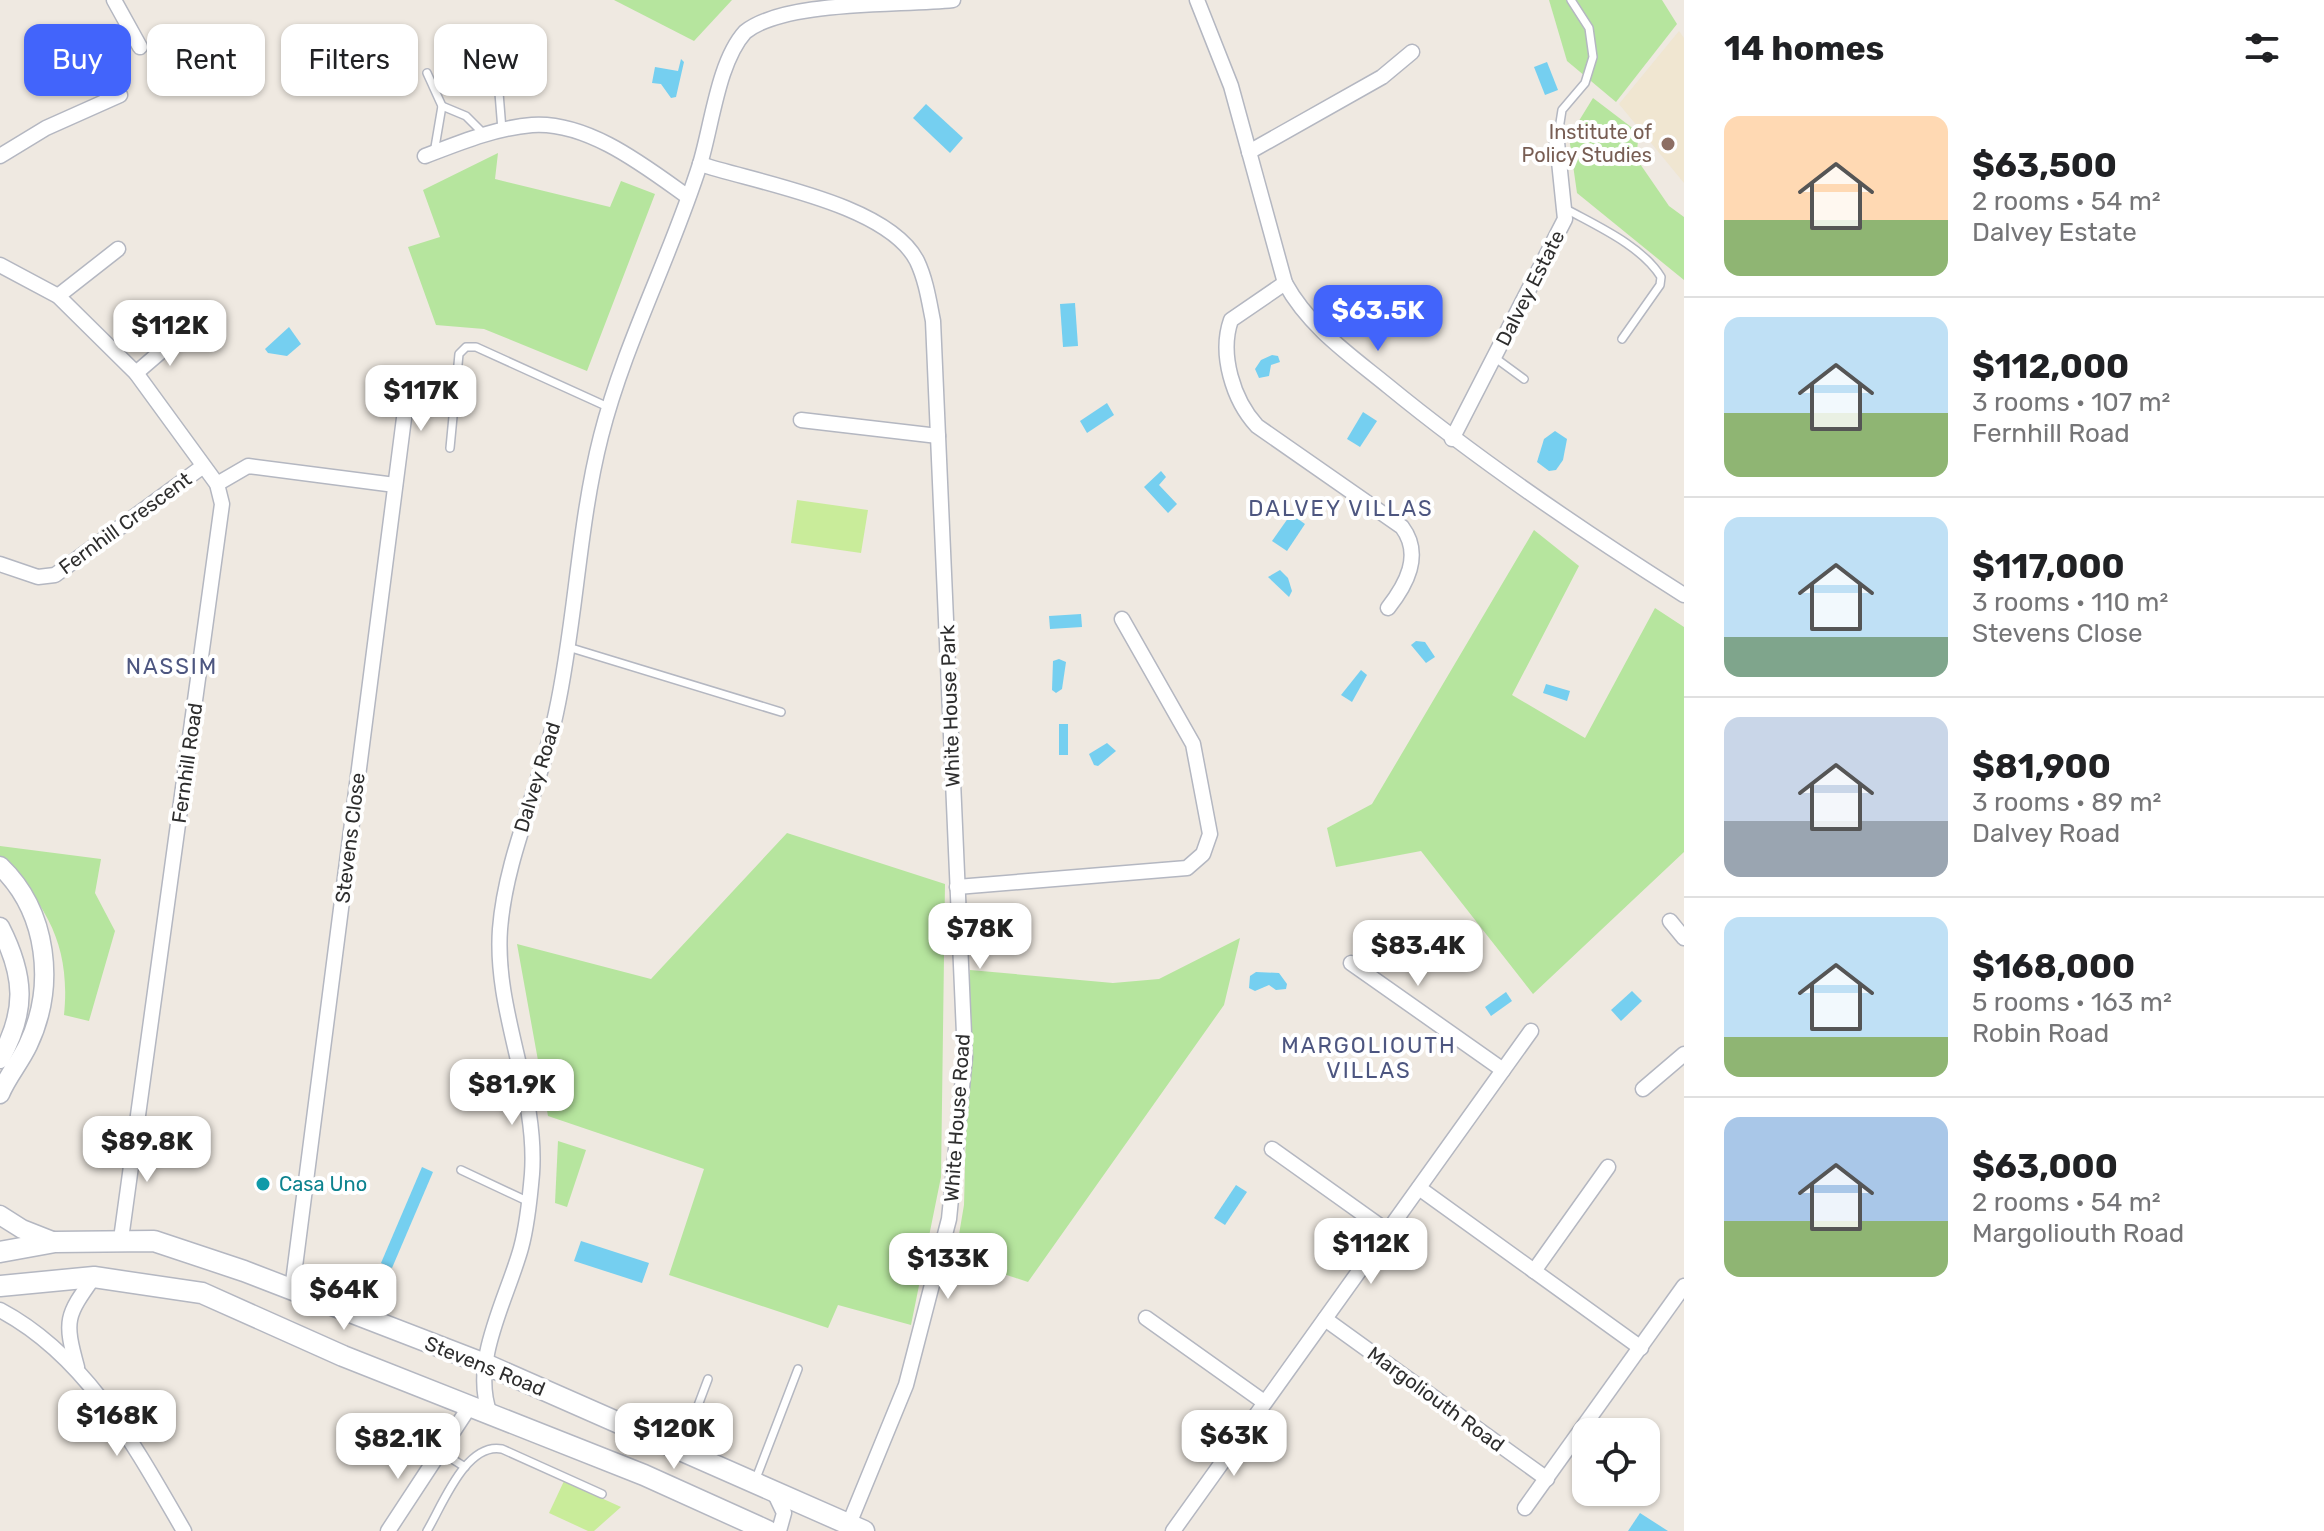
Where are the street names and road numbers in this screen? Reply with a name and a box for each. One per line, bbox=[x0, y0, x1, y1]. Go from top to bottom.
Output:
street label: Dalvey Estate bbox=[1491, 226, 1569, 350]
street label: Fernhill Crescent bbox=[54, 467, 196, 579]
street label: White House Park bbox=[935, 624, 965, 788]
street label: Fernhill Road bbox=[167, 701, 207, 825]
street label: Dalvey Road bbox=[509, 719, 565, 835]
street label: Stevens Close bbox=[330, 771, 370, 905]
street label: White House Road bbox=[939, 1033, 975, 1203]
street label: Stevens Road bbox=[421, 1331, 549, 1401]
street label: Margoliouth Road bbox=[1363, 1341, 1509, 1457]

